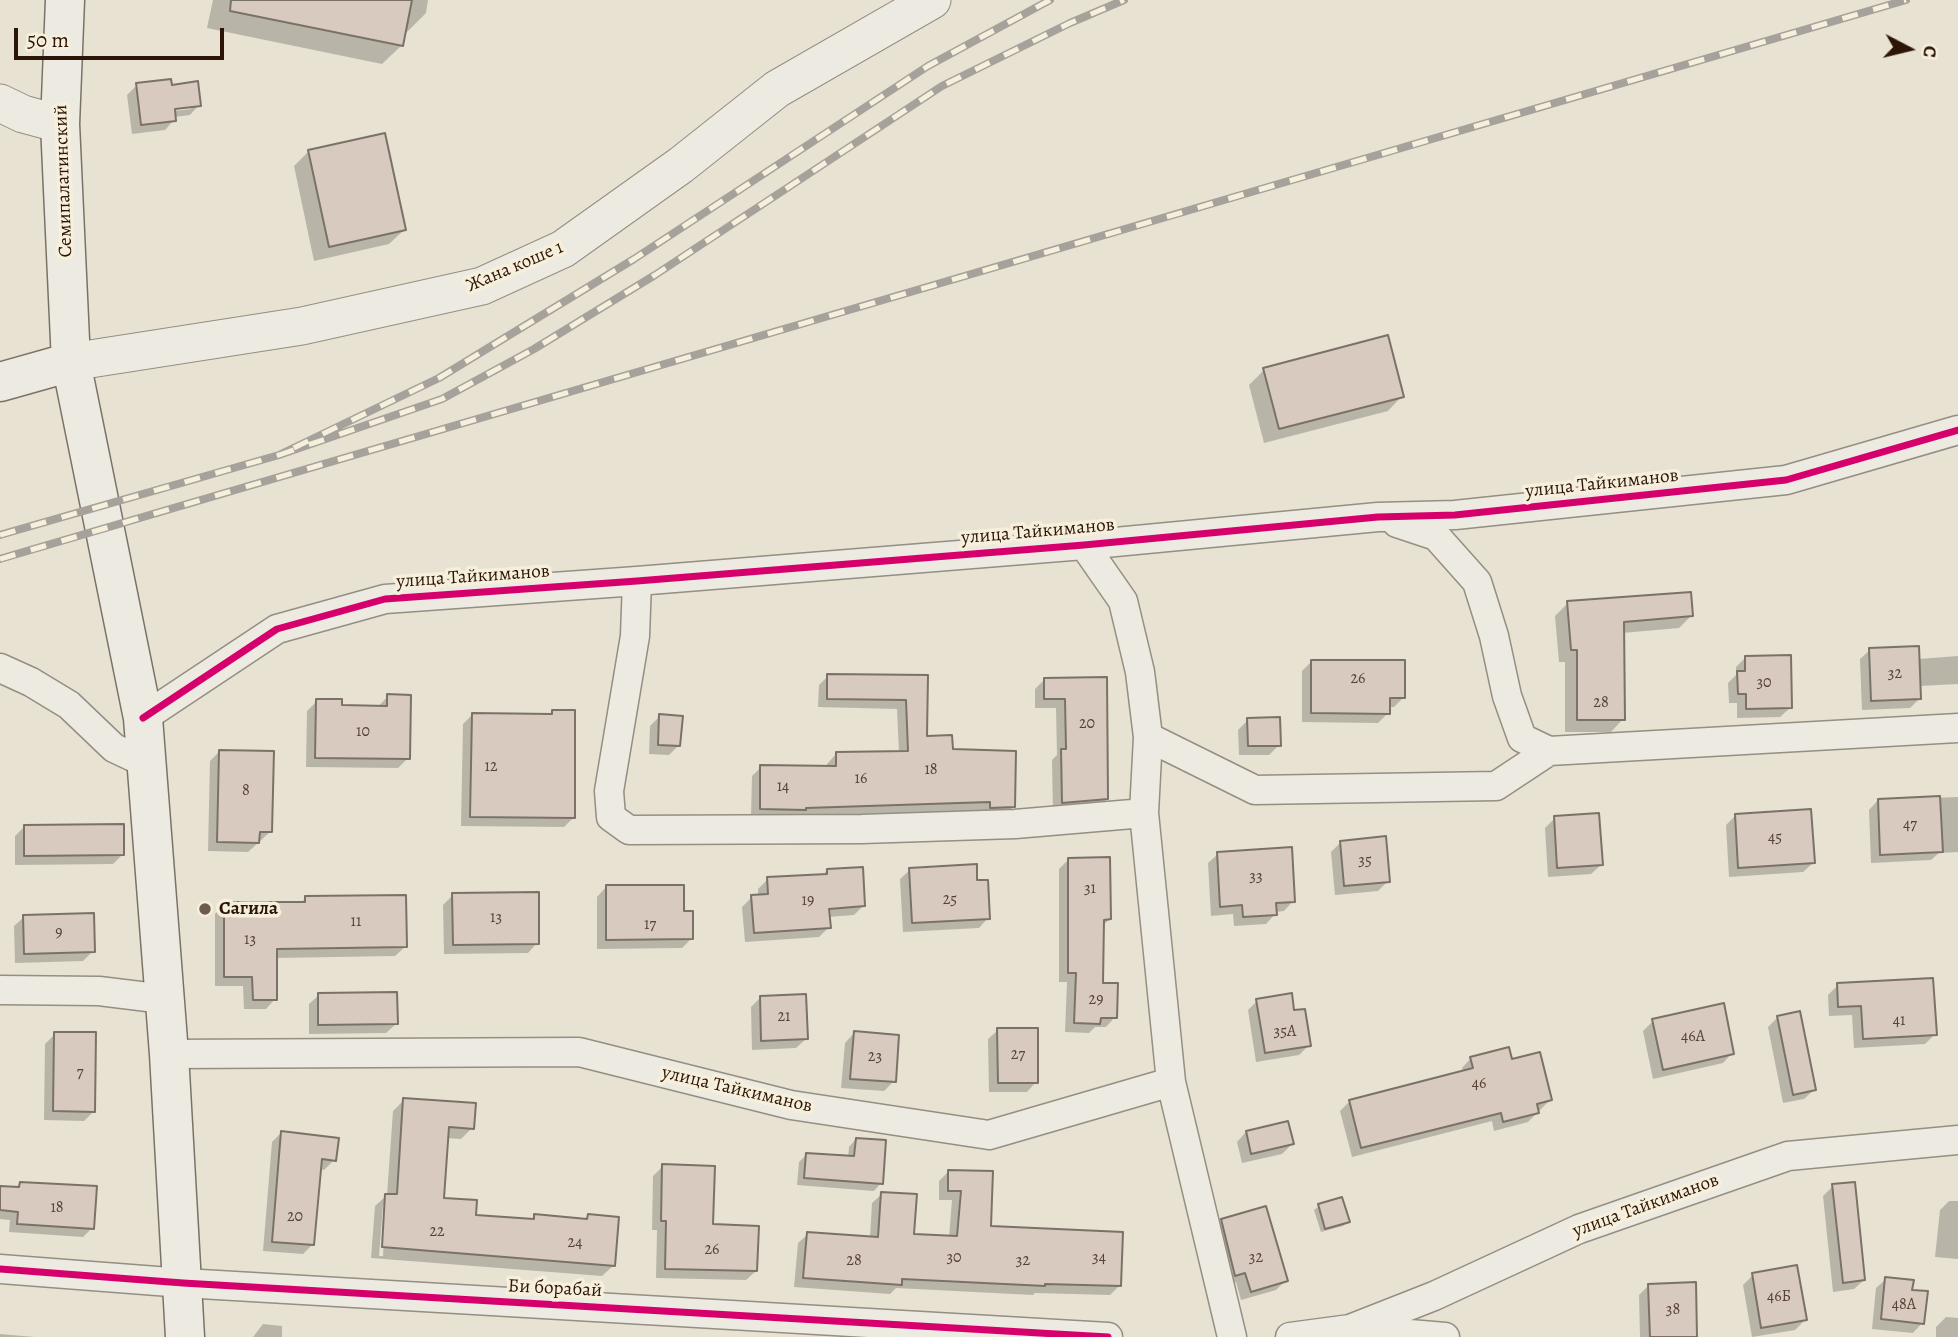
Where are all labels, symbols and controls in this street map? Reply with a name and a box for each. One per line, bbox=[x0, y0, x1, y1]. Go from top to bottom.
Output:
scale bar bbox=[18, 14, 228, 58]
north arrow bbox=[1874, 14, 1944, 84]
text: 50 m bbox=[27, 26, 69, 54]
text: С bbox=[1916, 44, 1943, 59]
street label: Семипалатинский bbox=[50, 104, 78, 258]
street label: Жана коше 1 bbox=[463, 236, 567, 298]
street label: улица Тайкиманов bbox=[1524, 465, 1680, 503]
street label: улица Тайкиманов bbox=[960, 514, 1116, 550]
street label: улица Тайкиманов bbox=[396, 560, 550, 594]
house number: 32 bbox=[1888, 664, 1902, 684]
house number: 26 bbox=[1351, 669, 1365, 689]
house number: 30 bbox=[1756, 673, 1772, 693]
house number: 28 bbox=[1593, 693, 1609, 713]
house number: 20 bbox=[1079, 714, 1095, 734]
house number: 10 bbox=[356, 722, 370, 742]
house number: 12 bbox=[484, 757, 498, 777]
house number: 18 bbox=[924, 760, 938, 780]
house number: 16 bbox=[855, 769, 867, 789]
house number: 14 bbox=[777, 777, 789, 797]
house number: 8 bbox=[242, 781, 250, 801]
house number: 47 bbox=[1903, 815, 1917, 835]
house number: 45 bbox=[1768, 828, 1782, 848]
house number: 35 bbox=[1358, 851, 1372, 871]
house number: 33 bbox=[1249, 867, 1263, 887]
house number: 31 bbox=[1084, 879, 1096, 899]
house number: 25 bbox=[943, 890, 957, 910]
house number: 19 bbox=[802, 891, 814, 911]
place label: Сагила bbox=[219, 898, 278, 920]
marker: Сагила bbox=[197, 901, 213, 917]
house number: 13 bbox=[490, 908, 502, 928]
house number: 11 bbox=[351, 912, 361, 932]
house number: 17 bbox=[644, 915, 656, 935]
house number: 9 bbox=[55, 923, 63, 943]
house number: 13 bbox=[244, 930, 256, 950]
house number: 29 bbox=[1089, 990, 1103, 1010]
house number: 21 bbox=[777, 1007, 791, 1027]
house number: 41 bbox=[1893, 1011, 1905, 1031]
house number: 35A bbox=[1274, 1022, 1296, 1042]
house number: 46A bbox=[1681, 1027, 1705, 1047]
house number: 27 bbox=[1011, 1045, 1025, 1065]
house number: 23 bbox=[868, 1047, 882, 1067]
street label: улица Тайкиманов bbox=[660, 1062, 814, 1118]
house number: 7 bbox=[77, 1063, 83, 1083]
house number: 46 bbox=[1472, 1074, 1486, 1094]
street label: улица Тайкиманов bbox=[1570, 1169, 1722, 1243]
house number: 18 bbox=[50, 1198, 64, 1218]
house number: 20 bbox=[287, 1207, 303, 1227]
house number: 22 bbox=[429, 1222, 445, 1242]
house number: 24 bbox=[568, 1233, 582, 1253]
house number: 26 bbox=[705, 1240, 719, 1260]
house number: 30 bbox=[946, 1248, 962, 1268]
house number: 34 bbox=[1092, 1248, 1106, 1268]
house number: 32 bbox=[1249, 1248, 1263, 1268]
house number: 28 bbox=[846, 1251, 862, 1271]
house number: 32 bbox=[1016, 1251, 1030, 1271]
street label: Би борабай bbox=[507, 1275, 603, 1303]
house number: 46Б bbox=[1767, 1287, 1791, 1307]
house number: 48А bbox=[1892, 1295, 1916, 1315]
house number: 38 bbox=[1666, 1300, 1680, 1320]

